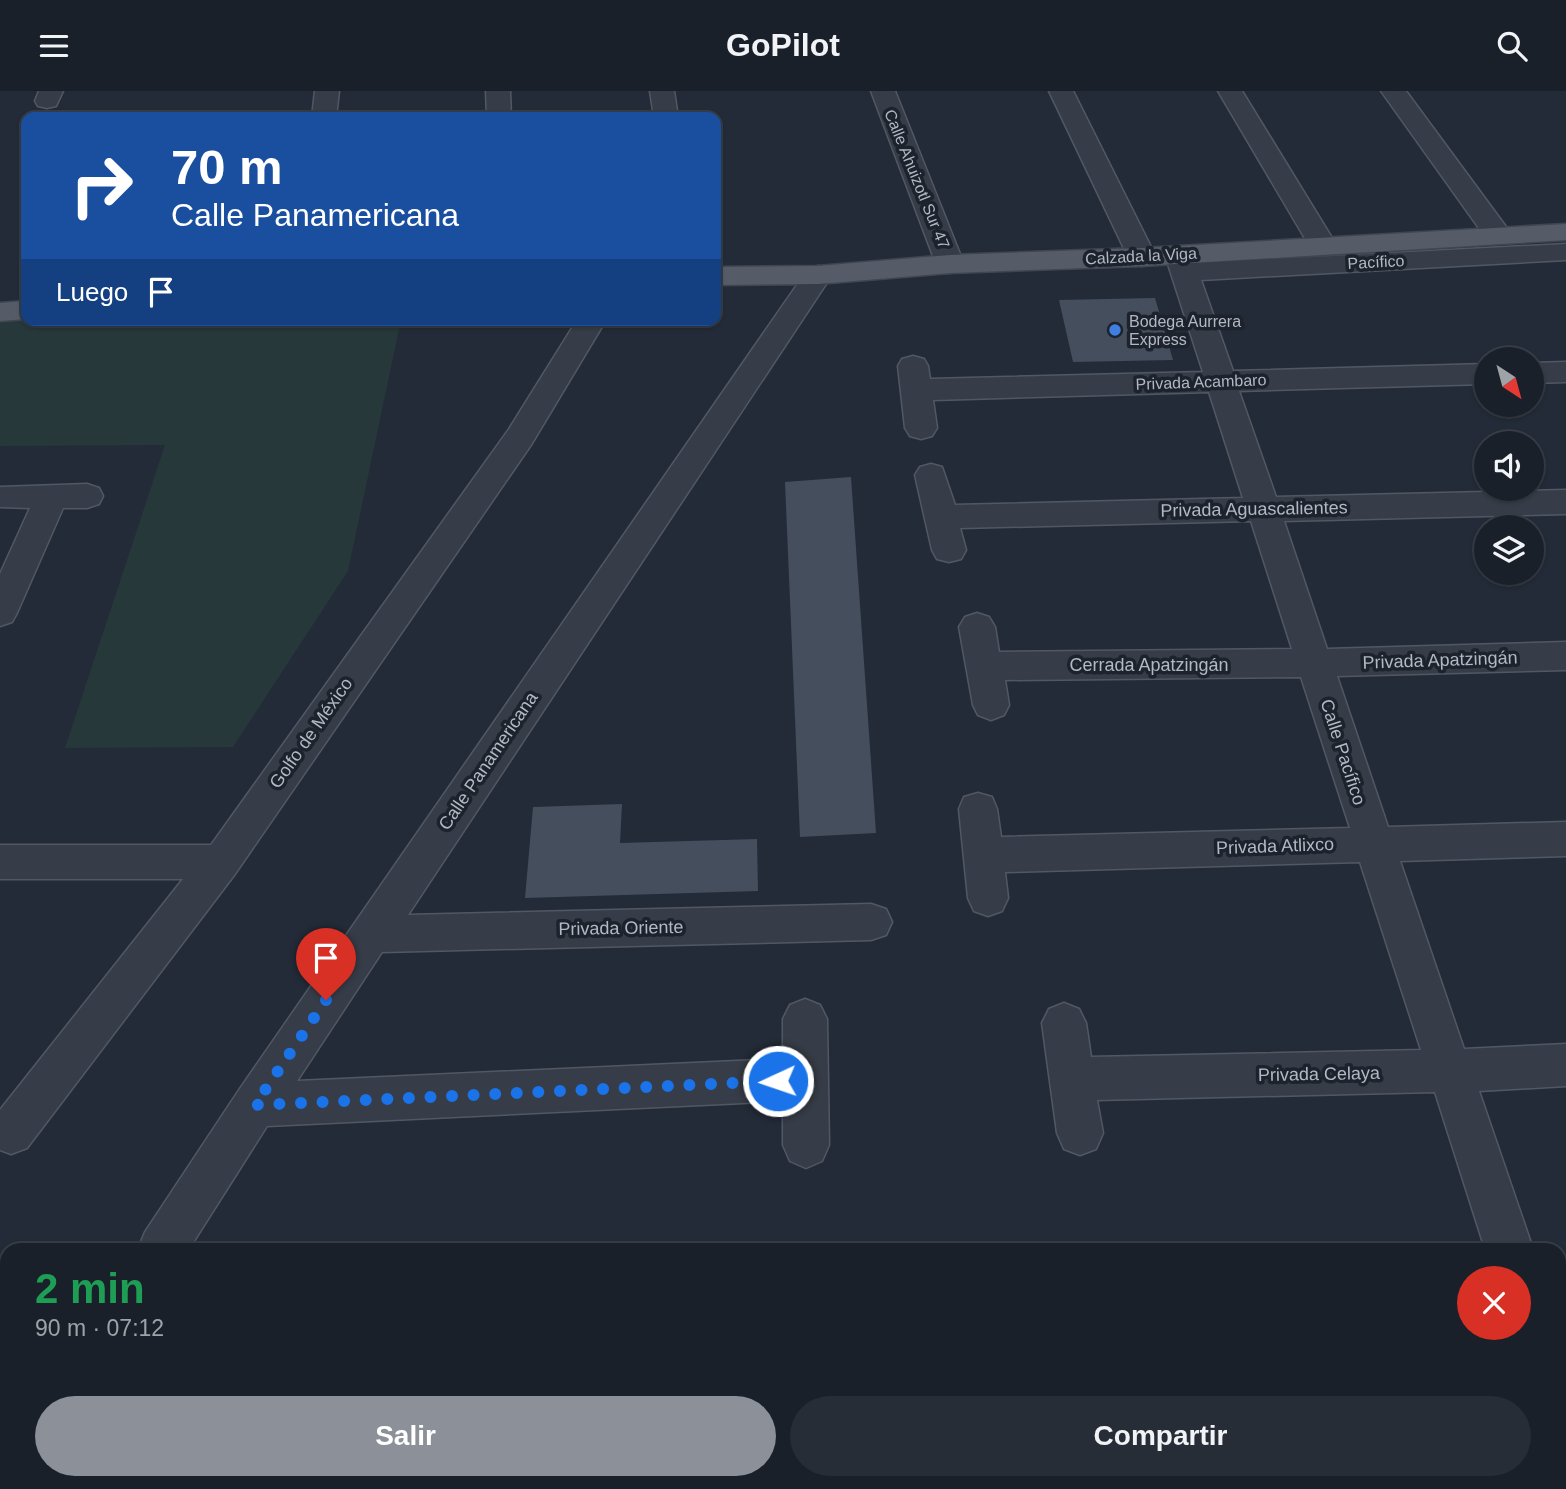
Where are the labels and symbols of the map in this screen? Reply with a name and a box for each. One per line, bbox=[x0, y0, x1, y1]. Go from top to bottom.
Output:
street label: Calle Ahuizotl Sur 47 bbox=[881, 107, 953, 251]
street label: Calzada la Viga bbox=[1085, 245, 1197, 267]
street label: Pacífico bbox=[1347, 252, 1405, 272]
place label: Bodega Aurrera Express bbox=[1129, 313, 1241, 348]
marker: Bodega Aurrera Express bbox=[1107, 322, 1123, 338]
north arrow bbox=[1474, 347, 1544, 417]
street label: Privada Acambaro bbox=[1135, 371, 1267, 393]
street label: Privada Aguascalientes bbox=[1160, 497, 1348, 521]
street label: Privada Apatzingán bbox=[1362, 647, 1518, 673]
street label: Cerrada Apatzingán bbox=[1069, 655, 1229, 675]
street label: Golfo de México bbox=[266, 674, 356, 792]
street label: Calle Panamericana bbox=[434, 687, 542, 834]
street label: Calle Pacífico bbox=[1316, 697, 1370, 807]
street label: Privada Atlixco bbox=[1216, 834, 1334, 858]
street label: Privada Oriente bbox=[558, 917, 684, 939]
pin bbox=[296, 928, 356, 1000]
position arrow bbox=[741, 1044, 815, 1118]
street label: Privada Celaya bbox=[1258, 1063, 1381, 1085]

